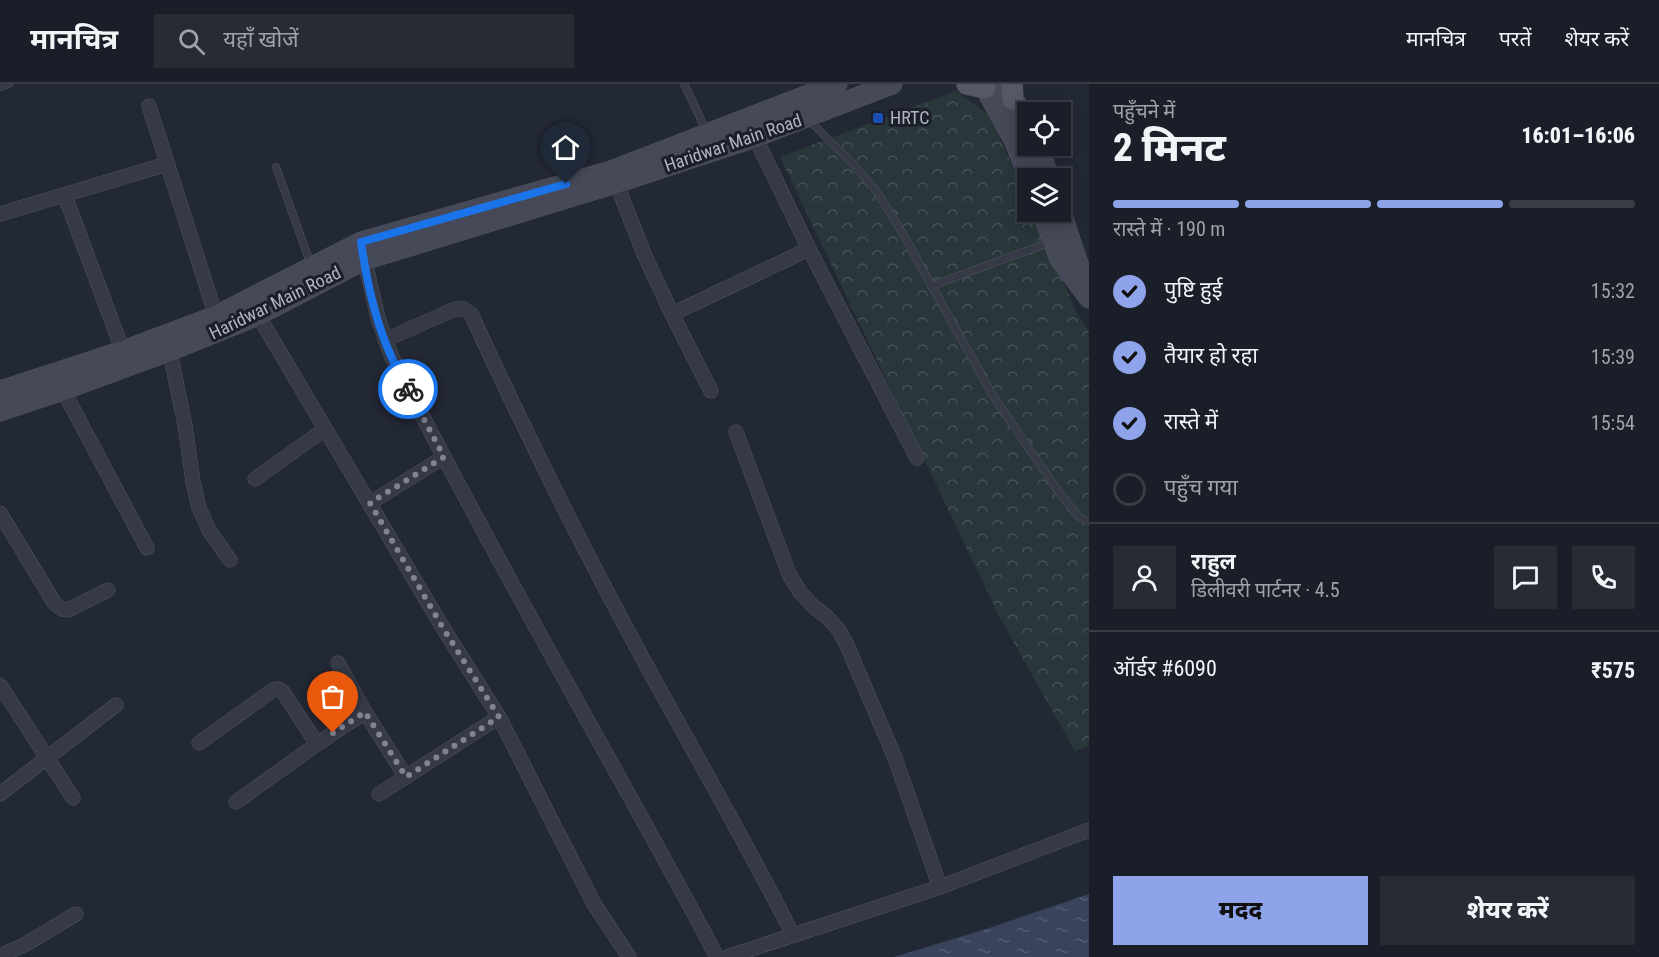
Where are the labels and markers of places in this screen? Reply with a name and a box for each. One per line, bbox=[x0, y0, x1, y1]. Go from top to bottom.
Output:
place label: HRTC bbox=[890, 107, 929, 128]
marker: HRTC bbox=[871, 111, 885, 125]
pin bbox=[540, 122, 591, 184]
pin bbox=[307, 671, 358, 733]

